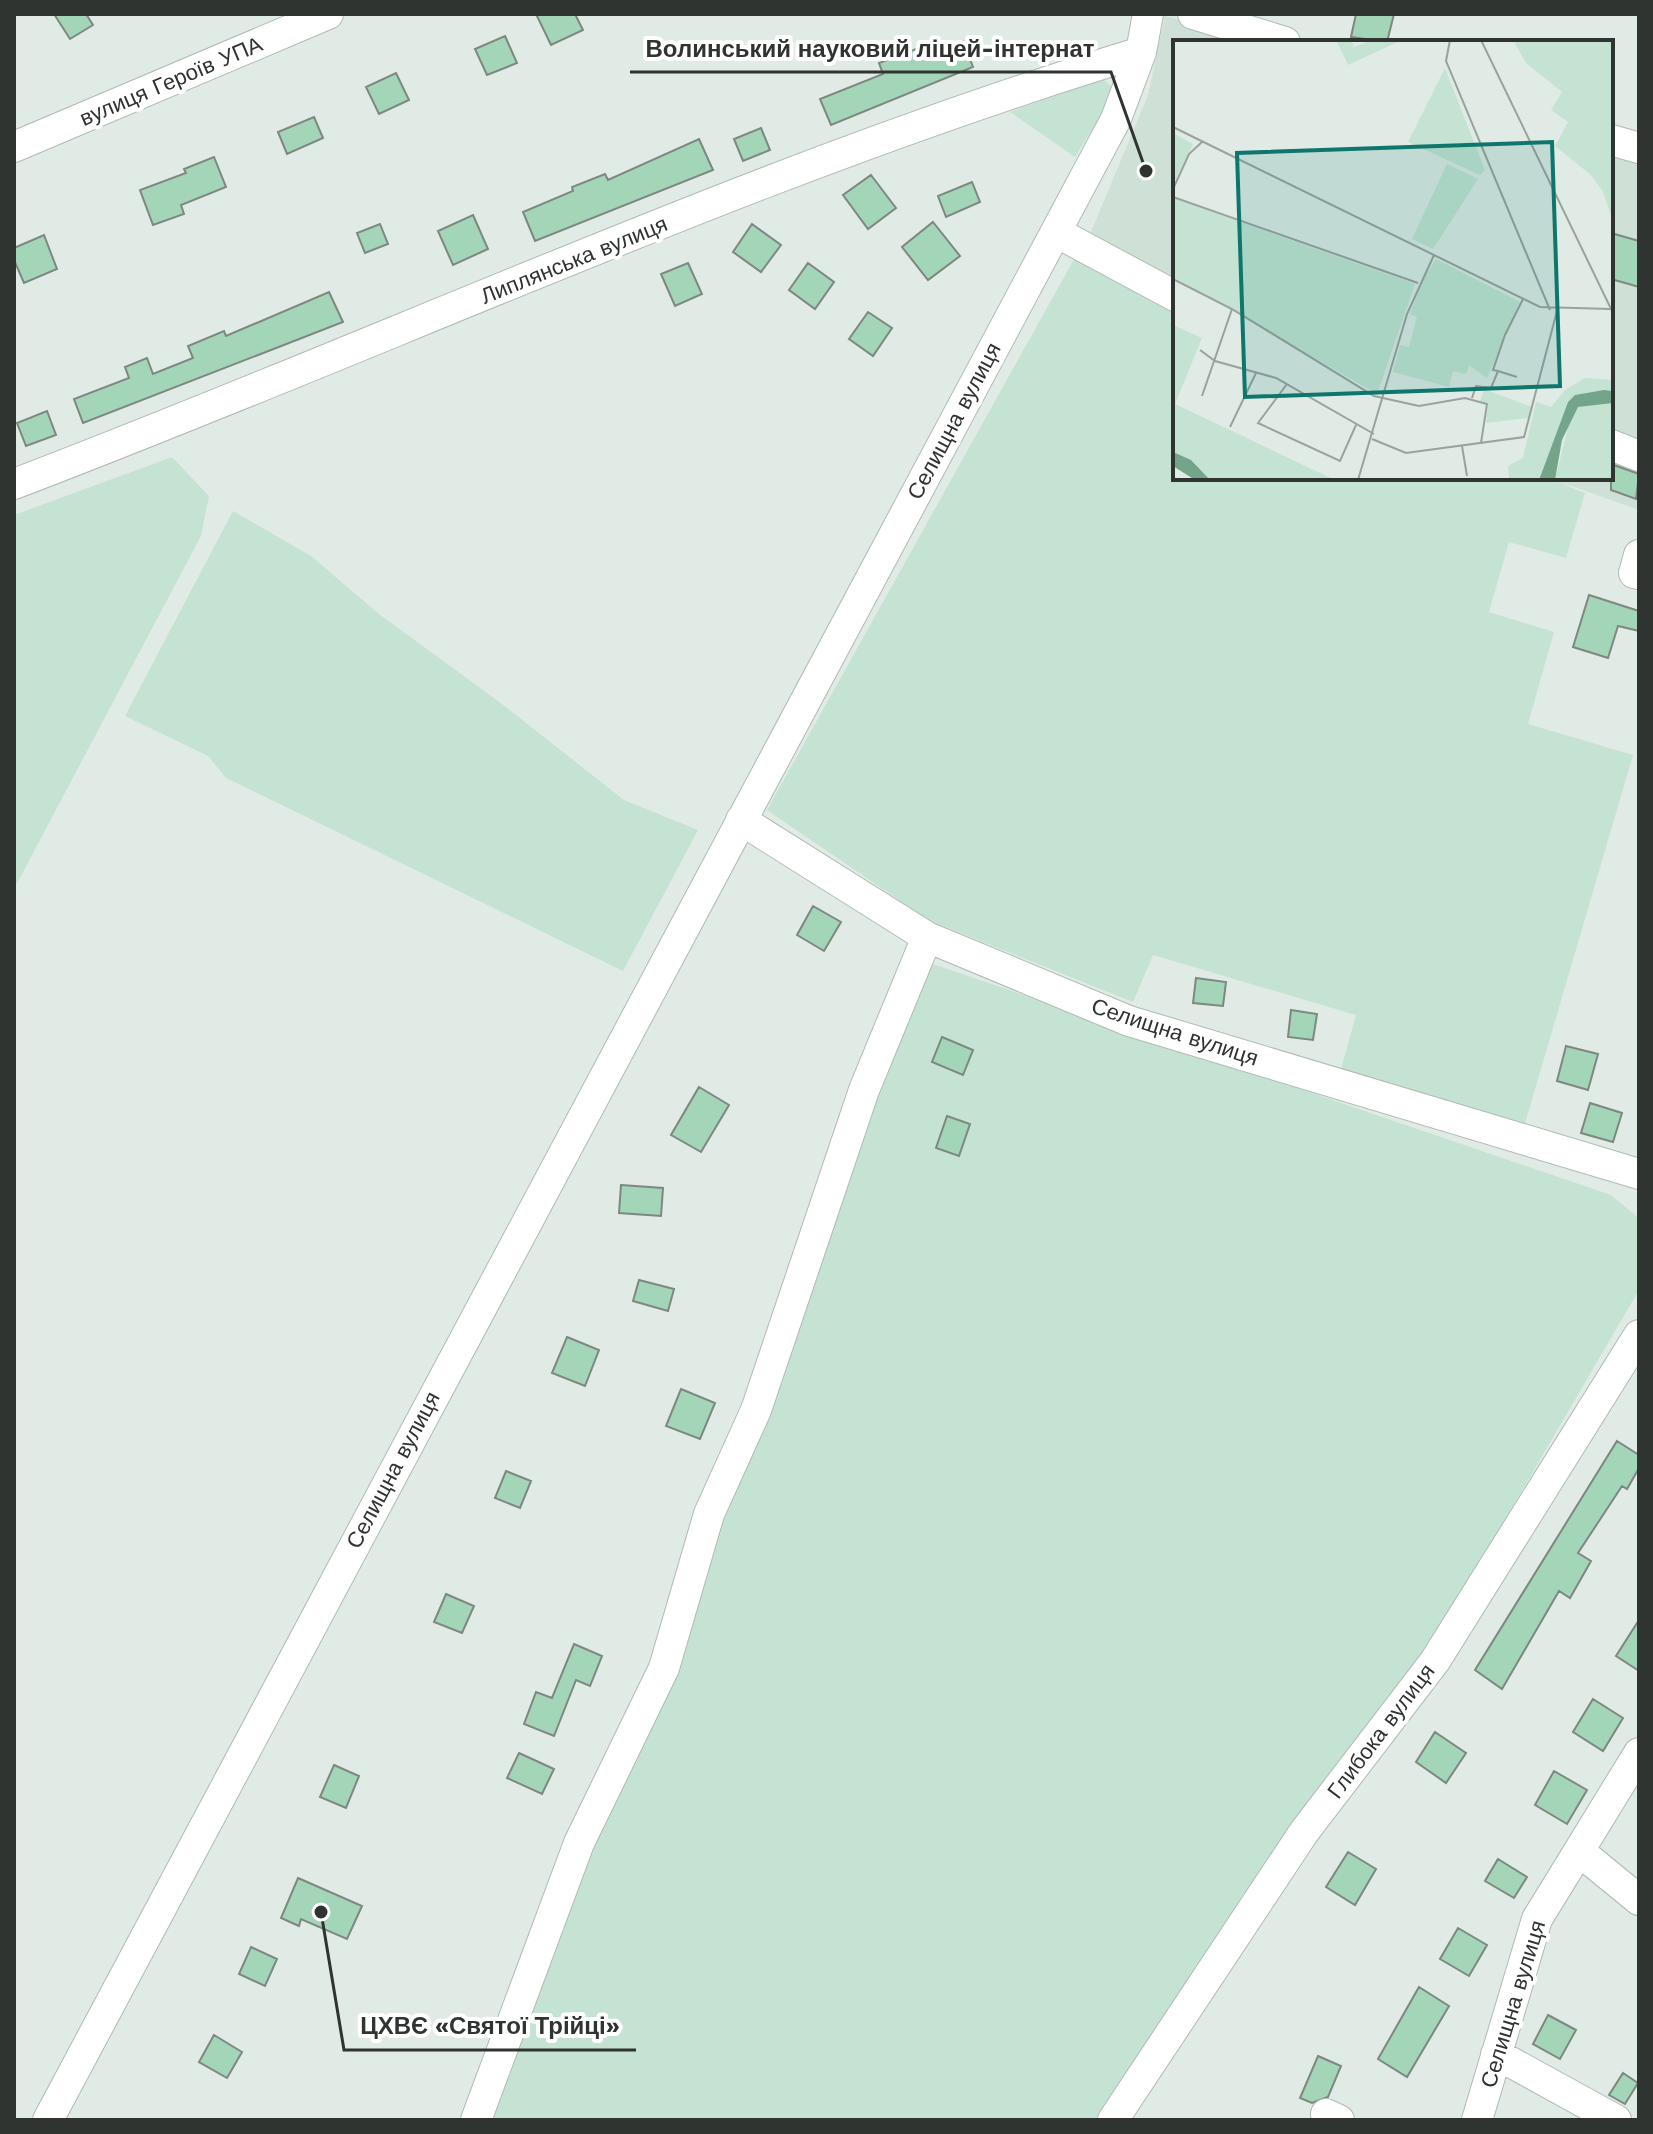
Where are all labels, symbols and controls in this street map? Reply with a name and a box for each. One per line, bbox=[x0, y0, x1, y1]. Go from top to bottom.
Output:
callout: Волинський науковий ліцей-інтернат bbox=[630, 24, 1111, 72]
street label: вулиця Героїв УПА bbox=[76, 31, 266, 131]
text: Волинський науковий ліцей-інтернат bbox=[645, 35, 1095, 63]
inset map bbox=[1173, 40, 1613, 480]
street label: Липлянська вулиця bbox=[477, 211, 671, 309]
street label: Селищна вулиця bbox=[902, 338, 1006, 504]
street label: Селищна вулиця bbox=[1088, 993, 1262, 1071]
street label: Селищна вулиця bbox=[341, 1387, 445, 1553]
street label: Глибока вулиця bbox=[1322, 1659, 1440, 1803]
street label: Селищна вулиця bbox=[1476, 1917, 1550, 2091]
callout: ЦХВЄ «Святої Трійці» bbox=[344, 2002, 636, 2050]
text: ЦХВЄ «Святої Трійці» bbox=[360, 2012, 620, 2040]

